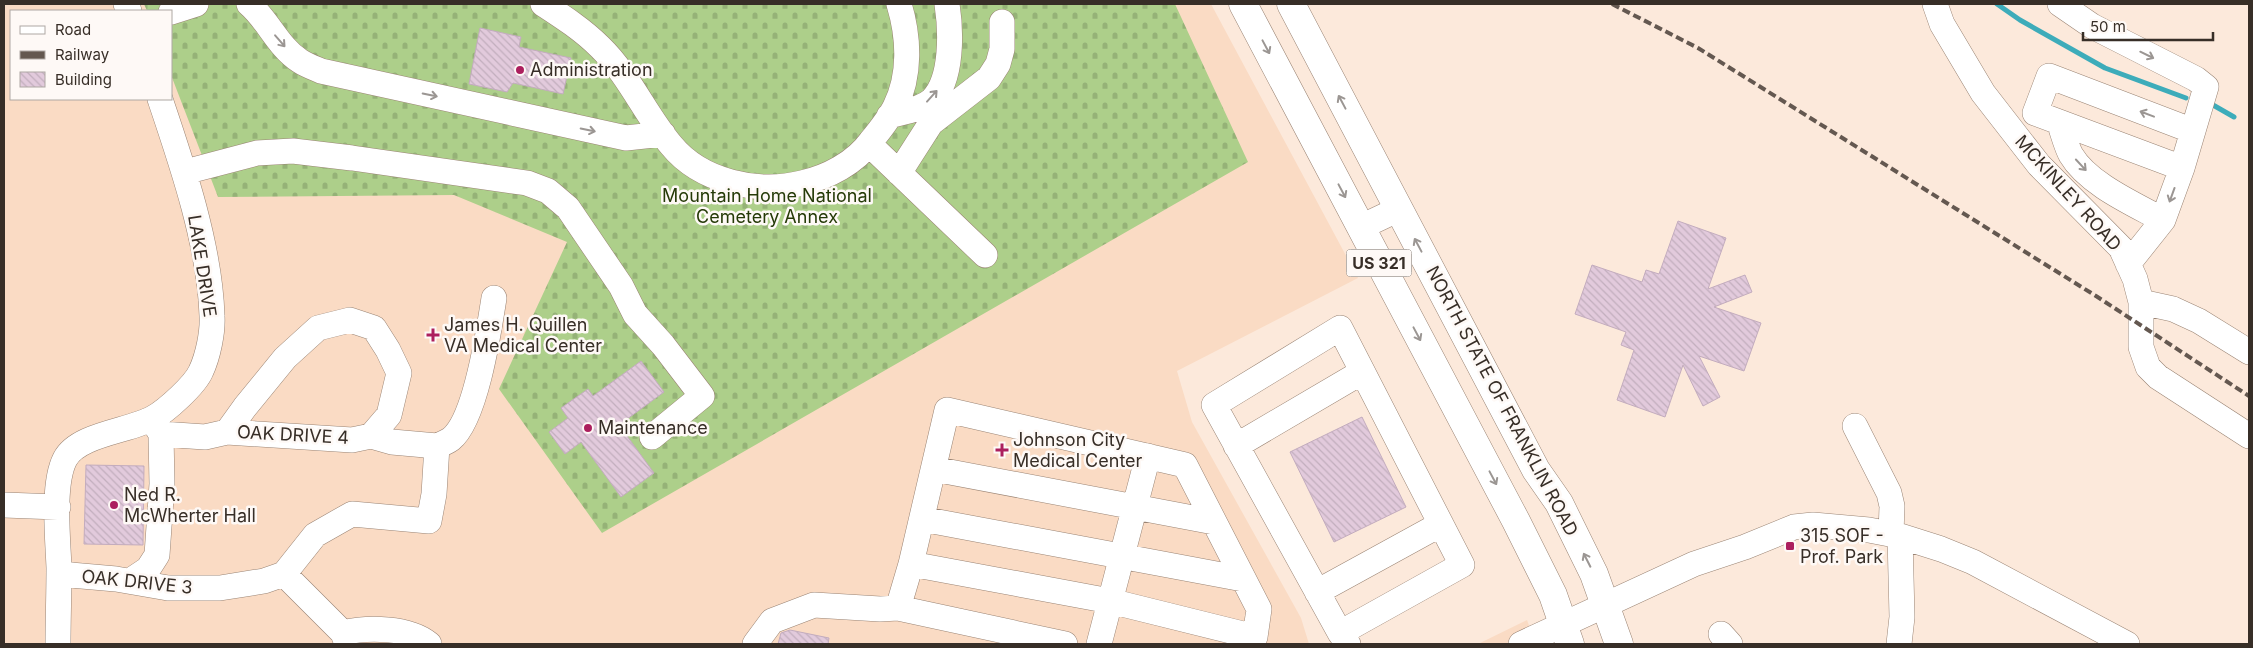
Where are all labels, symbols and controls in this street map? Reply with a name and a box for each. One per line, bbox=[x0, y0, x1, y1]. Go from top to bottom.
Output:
legend bbox=[10, 10, 172, 100]
scale bar bbox=[2083, 10, 2213, 42]
text: 50 m bbox=[2090, 17, 2126, 36]
text: Road bbox=[55, 20, 91, 39]
one-way arrow bbox=[275, 34, 286, 47]
one-way arrow bbox=[1262, 39, 1271, 54]
text: Railway bbox=[55, 45, 110, 64]
one-way arrow bbox=[2139, 50, 2154, 60]
place label: Administration bbox=[530, 59, 653, 80]
marker: Administration bbox=[514, 64, 526, 76]
text: Building bbox=[55, 70, 112, 89]
one-way arrow bbox=[926, 90, 938, 103]
one-way arrow bbox=[421, 91, 437, 100]
one-way arrow bbox=[1337, 95, 1346, 110]
one-way arrow bbox=[2140, 109, 2156, 118]
one-way arrow bbox=[580, 125, 596, 135]
street label: MCKINLEY ROAD bbox=[2011, 131, 2126, 255]
one-way arrow bbox=[2075, 159, 2087, 171]
one-way arrow bbox=[1337, 183, 1347, 197]
park label: Mountain Home National Cemetery Annex bbox=[662, 185, 872, 227]
one-way arrow bbox=[2167, 186, 2176, 202]
street label: LAKE DRIVE bbox=[184, 213, 221, 319]
one-way arrow bbox=[1413, 238, 1423, 253]
road number: US 321 bbox=[1346, 250, 1412, 276]
street label: NORTH STATE OF FRANKLIN ROAD bbox=[1422, 262, 1583, 539]
place label: James H. Quillen VA Medical Center bbox=[444, 314, 602, 356]
one-way arrow bbox=[1412, 327, 1422, 342]
marker: James H. Quillen VA Medical Center bbox=[426, 328, 440, 342]
place label: Maintenance bbox=[598, 417, 708, 438]
street label: OAK DRIVE 4 bbox=[237, 421, 350, 448]
marker: Maintenance bbox=[582, 422, 594, 434]
place label: Johnson City Medical Center bbox=[1013, 429, 1143, 471]
marker: Johnson City Medical Center bbox=[995, 443, 1009, 457]
one-way arrow bbox=[1489, 470, 1498, 485]
place label: Ned R. McWherter Hall bbox=[124, 484, 256, 526]
marker: Ned R. McWherter Hall bbox=[108, 499, 120, 511]
place label: 315 SOF - Prof. Park bbox=[1800, 525, 1884, 567]
marker: 315 SOF - Prof. Park bbox=[1784, 540, 1796, 552]
one-way arrow bbox=[1582, 552, 1592, 567]
street label: OAK DRIVE 3 bbox=[80, 565, 194, 598]

